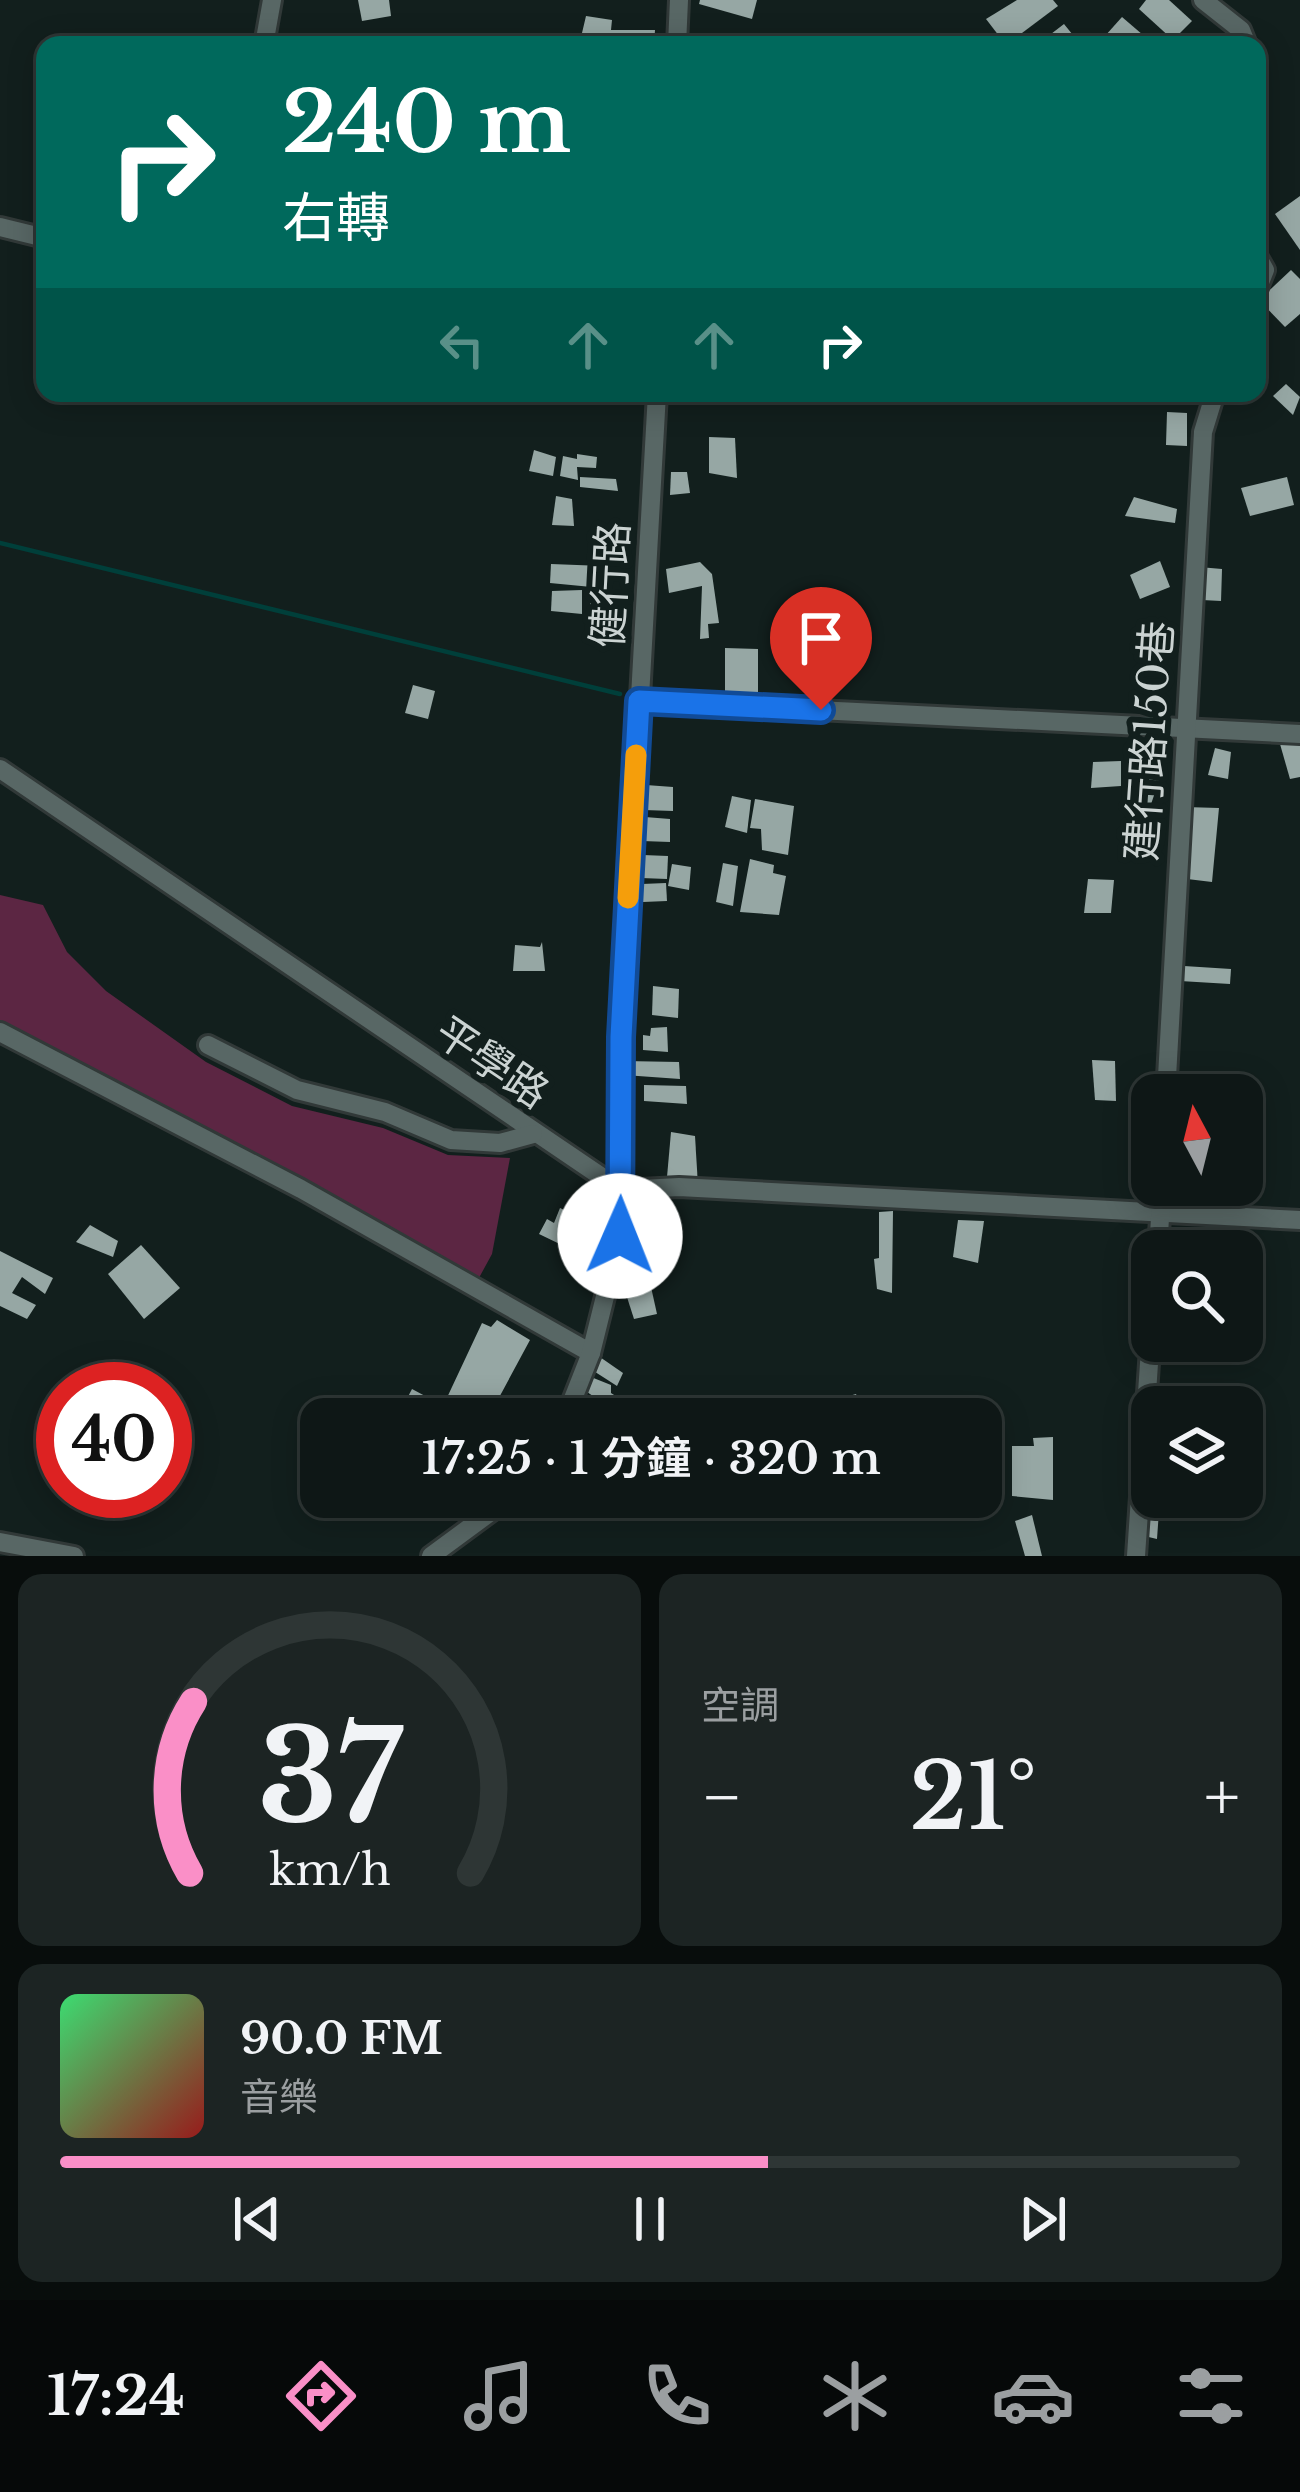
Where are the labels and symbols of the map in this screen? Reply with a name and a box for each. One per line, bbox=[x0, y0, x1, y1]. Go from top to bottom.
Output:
street label: 健行路 bbox=[581, 521, 639, 649]
pin bbox=[770, 587, 872, 710]
street label: 建行路150巷 bbox=[1115, 619, 1183, 863]
street label: 平學路 bbox=[425, 1005, 559, 1119]
north arrow bbox=[1131, 1074, 1263, 1206]
position arrow bbox=[557, 1173, 683, 1299]
speed limit sign: 40 bbox=[36, 1362, 192, 1518]

